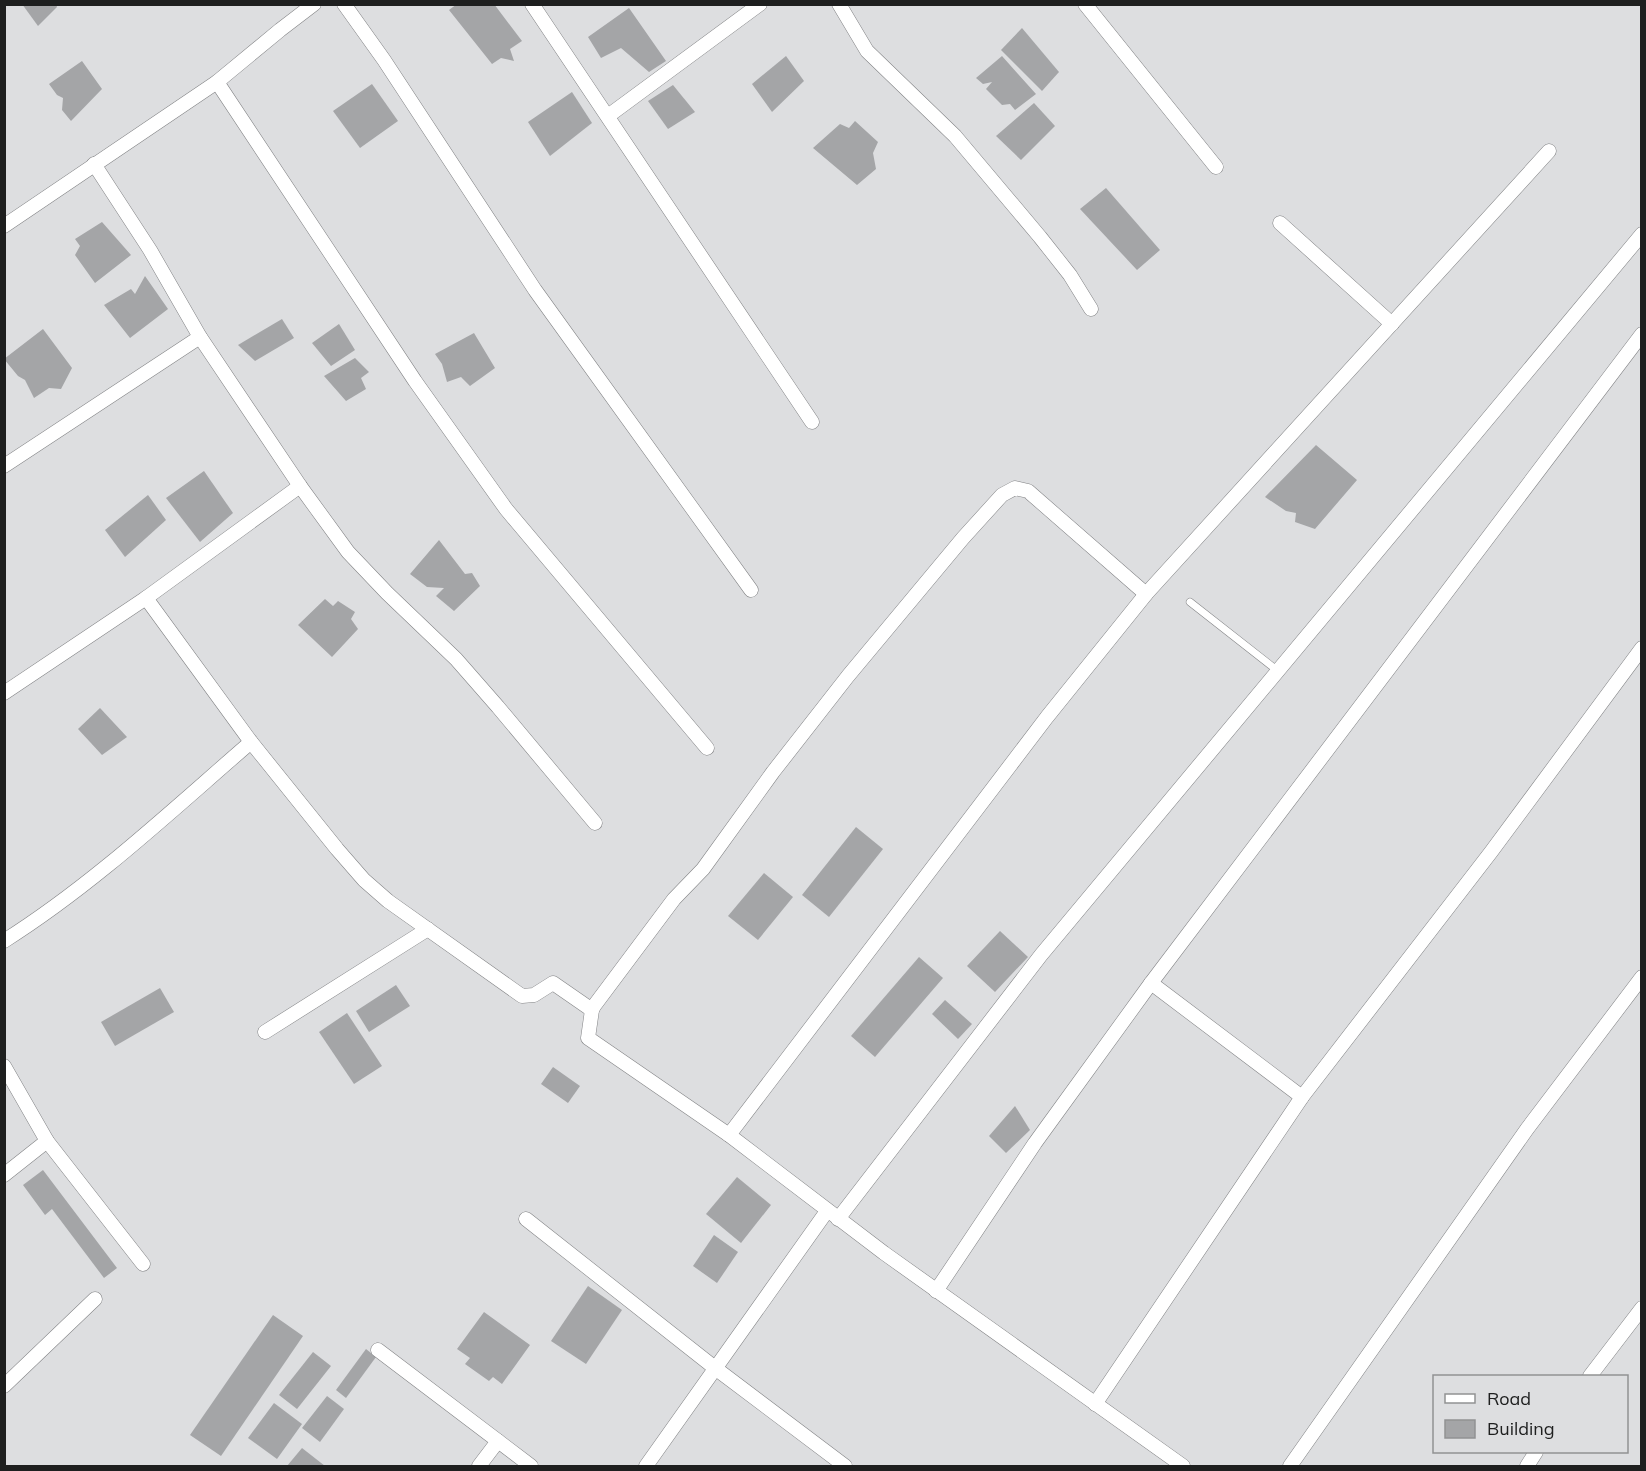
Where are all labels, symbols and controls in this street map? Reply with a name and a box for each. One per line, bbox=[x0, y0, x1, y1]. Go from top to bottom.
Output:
legend bbox=[1433, 1375, 1628, 1453]
text: Road bbox=[1487, 1387, 1531, 1410]
text: Building bbox=[1487, 1417, 1555, 1440]

